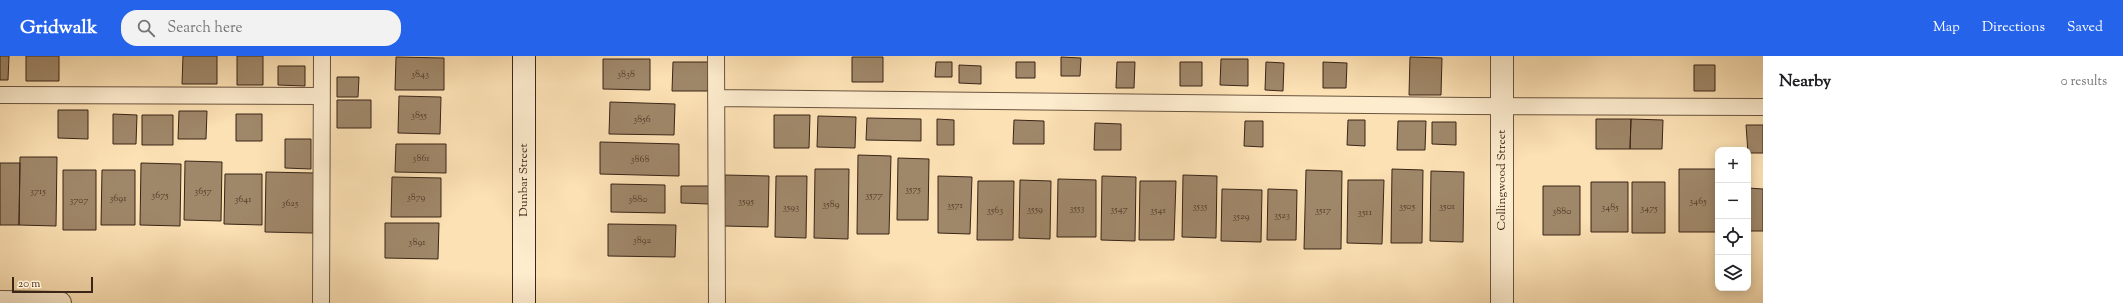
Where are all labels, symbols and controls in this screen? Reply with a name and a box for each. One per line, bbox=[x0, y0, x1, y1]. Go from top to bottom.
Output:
search box bbox=[121, 10, 401, 46]
text: Gridwalk bbox=[20, 15, 97, 42]
icon: search bbox=[135, 17, 157, 39]
text: Search here bbox=[167, 18, 243, 39]
text: Map bbox=[1933, 18, 1960, 38]
text: Directions bbox=[1982, 18, 2045, 38]
text: Saved bbox=[2067, 18, 2103, 38]
house number: 3843 bbox=[411, 67, 429, 82]
house number: 3838 bbox=[617, 67, 635, 82]
text: Nearby bbox=[1779, 70, 1831, 94]
text: 0 results bbox=[2061, 73, 2107, 91]
house number: 3855 bbox=[411, 108, 428, 123]
house number: 3856 bbox=[633, 112, 651, 127]
street label: Collingwood Street bbox=[1493, 130, 1511, 230]
street label: Dunbar Street bbox=[515, 143, 533, 217]
map controls bbox=[1715, 147, 1751, 291]
button: + bbox=[1715, 147, 1751, 183]
house number: 3861 bbox=[412, 151, 430, 166]
house number: 3868 bbox=[630, 152, 650, 167]
house number: 3575 bbox=[905, 182, 922, 197]
button: − bbox=[1715, 183, 1751, 219]
house number: 3715 bbox=[30, 184, 47, 199]
house number: 3657 bbox=[194, 184, 212, 199]
house number: 3675 bbox=[151, 188, 169, 203]
house number: 3577 bbox=[865, 188, 883, 203]
house number: 3879 bbox=[407, 190, 425, 205]
house number: 3691 bbox=[109, 191, 127, 206]
house number: 3641 bbox=[234, 192, 252, 207]
house number: 3880 bbox=[628, 192, 648, 207]
house number: 3707 bbox=[69, 193, 89, 208]
house number: 3595 bbox=[738, 194, 754, 209]
house number: 3465 bbox=[1689, 194, 1707, 209]
house number: 3625 bbox=[282, 196, 299, 211]
house number: 3589 bbox=[822, 197, 840, 212]
house number: 3571 bbox=[947, 198, 964, 213]
house number: 3535 bbox=[1193, 199, 1208, 214]
house number: 3505 bbox=[1399, 199, 1416, 214]
house number: 3501 bbox=[1439, 199, 1456, 214]
house number: 3593 bbox=[783, 200, 799, 215]
house number: 3485 bbox=[1601, 200, 1619, 215]
house number: 3553 bbox=[1069, 201, 1085, 216]
house number: 3475 bbox=[1640, 201, 1658, 216]
house number: 3559 bbox=[1027, 202, 1043, 217]
house number: 3547 bbox=[1110, 202, 1128, 217]
house number: 3563 bbox=[987, 203, 1003, 218]
house number: 3541 bbox=[1150, 203, 1167, 218]
house number: 3517 bbox=[1315, 203, 1331, 218]
house number: 3880 bbox=[1552, 204, 1572, 219]
house number: 3511 bbox=[1358, 205, 1373, 220]
house number: 3523 bbox=[1274, 208, 1290, 223]
house number: 3529 bbox=[1233, 209, 1250, 224]
button: locate bbox=[1715, 219, 1751, 255]
house number: 3892 bbox=[633, 233, 652, 248]
house number: 3891 bbox=[408, 235, 426, 250]
button: layers bbox=[1715, 255, 1751, 291]
scale bar bbox=[12, 275, 93, 294]
text: 20 m bbox=[18, 276, 40, 292]

